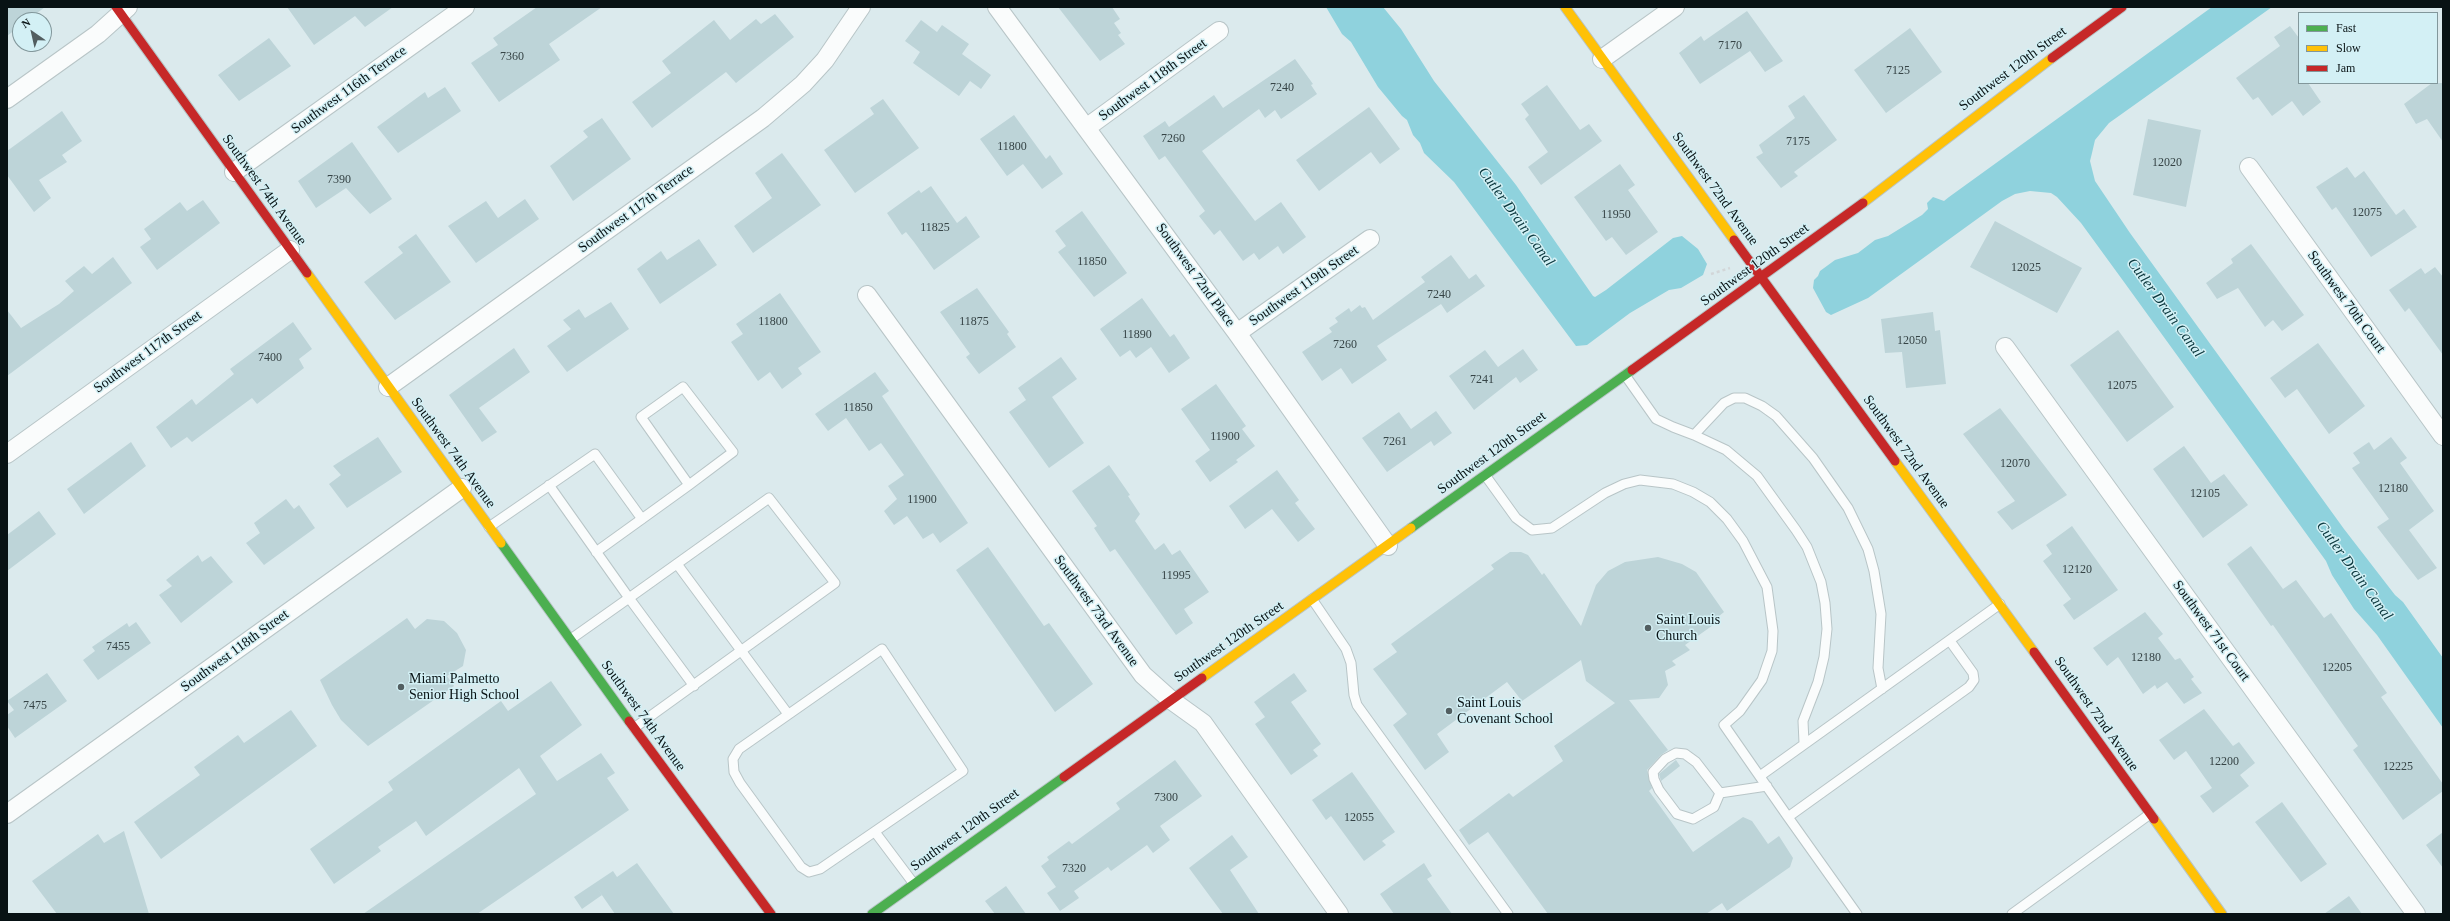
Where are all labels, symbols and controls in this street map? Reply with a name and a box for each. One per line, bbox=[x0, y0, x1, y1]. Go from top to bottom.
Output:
north arrow bbox=[12, 12, 52, 52]
legend bbox=[2298, 12, 2438, 84]
text: N bbox=[19, 16, 32, 30]
text: Fast bbox=[2336, 21, 2356, 35]
street label: Southwest 120th Street bbox=[1956, 23, 2070, 115]
street label: Southwest 118th Street bbox=[1096, 35, 1210, 125]
house number: 7170 bbox=[1718, 39, 1742, 53]
text: Slow bbox=[2336, 41, 2361, 55]
street label: Southwest 116th Terrace bbox=[288, 43, 410, 137]
house number: 7360 bbox=[500, 50, 524, 64]
text: Jam bbox=[2336, 61, 2355, 75]
house number: 7125 bbox=[1886, 64, 1910, 78]
house number: 7240 bbox=[1270, 81, 1294, 95]
street label: Southwest 72nd Avenue bbox=[1668, 129, 1762, 249]
street label: Southwest 74th Avenue bbox=[218, 131, 310, 249]
house number: 7260 bbox=[1161, 132, 1185, 146]
house number: 7175 bbox=[1786, 135, 1810, 149]
house number: 11800 bbox=[997, 140, 1027, 154]
house number: 12020 bbox=[2152, 156, 2182, 170]
street label: Southwest 117th Terrace bbox=[575, 162, 697, 256]
water label: Cutler Drain Canal bbox=[1474, 164, 1558, 270]
house number: 7390 bbox=[327, 173, 351, 187]
house number: 12075 bbox=[2352, 206, 2382, 220]
house number: 11950 bbox=[1601, 208, 1631, 222]
street label: Southwest 72nd Place bbox=[1152, 220, 1238, 330]
street label: Southwest 120th Street bbox=[1698, 220, 1812, 310]
house number: 11825 bbox=[920, 221, 950, 235]
street label: Southwest 119th Street bbox=[1246, 242, 1362, 330]
street label: Southwest 70th Court bbox=[2303, 248, 2389, 356]
house number: 11850 bbox=[1077, 255, 1107, 269]
water label: Cutler Drain Canal bbox=[2123, 255, 2207, 361]
house number: 12025 bbox=[2011, 261, 2041, 275]
house number: 7240 bbox=[1427, 288, 1451, 302]
street label: Southwest 117th Street bbox=[91, 307, 205, 397]
house number: 11800 bbox=[758, 315, 788, 329]
house number: 11875 bbox=[959, 315, 989, 329]
house number: 11890 bbox=[1122, 328, 1152, 342]
house number: 12050 bbox=[1897, 334, 1927, 348]
house number: 7260 bbox=[1333, 338, 1357, 352]
house number: 7400 bbox=[258, 351, 282, 365]
house number: 7241 bbox=[1470, 373, 1494, 387]
house number: 12075 bbox=[2107, 379, 2137, 393]
street label: Southwest 72nd Avenue bbox=[1859, 392, 1953, 512]
street label: Southwest 74th Avenue bbox=[407, 394, 499, 512]
house number: 11850 bbox=[843, 401, 873, 415]
street label: Southwest 120th Street bbox=[1435, 408, 1549, 498]
house number: 11900 bbox=[1210, 430, 1240, 444]
house number: 7261 bbox=[1383, 435, 1407, 449]
house number: 12070 bbox=[2000, 457, 2030, 471]
house number: 12180 bbox=[2378, 482, 2408, 496]
house number: 12105 bbox=[2190, 487, 2220, 501]
house number: 11900 bbox=[907, 493, 937, 507]
water label: Cutler Drain Canal bbox=[2312, 518, 2396, 624]
street label: Southwest 73rd Avenue bbox=[1050, 552, 1142, 670]
house number: 12120 bbox=[2062, 563, 2092, 577]
house number: 11995 bbox=[1161, 569, 1191, 583]
street label: Southwest 71st Court bbox=[2169, 577, 2253, 685]
street label: Southwest 120th Street bbox=[1171, 598, 1287, 686]
street label: Southwest 118th Street bbox=[178, 606, 292, 696]
place label: Saint Louis Church bbox=[1656, 612, 1720, 644]
marker: Saint Louis Church bbox=[1643, 623, 1653, 633]
house number: 7455 bbox=[106, 640, 130, 654]
house number: 12180 bbox=[2131, 651, 2161, 665]
street label: Southwest 72nd Avenue bbox=[2050, 654, 2142, 774]
street label: Southwest 74th Avenue bbox=[597, 657, 689, 775]
house number: 12205 bbox=[2322, 661, 2352, 675]
place label: Miami Palmetto Senior High School bbox=[409, 671, 519, 704]
marker: Miami Palmetto Senior High School bbox=[396, 682, 406, 692]
place label: Saint Louis Covenant School bbox=[1457, 695, 1553, 728]
house number: 7475 bbox=[23, 699, 47, 713]
marker: Saint Louis Covenant School bbox=[1444, 706, 1454, 716]
house number: 12200 bbox=[2209, 755, 2239, 769]
house number: 12225 bbox=[2383, 760, 2413, 774]
street label: Southwest 120th Street bbox=[908, 785, 1022, 875]
house number: 7300 bbox=[1154, 791, 1178, 805]
house number: 12055 bbox=[1344, 811, 1374, 825]
house number: 7320 bbox=[1062, 862, 1086, 876]

